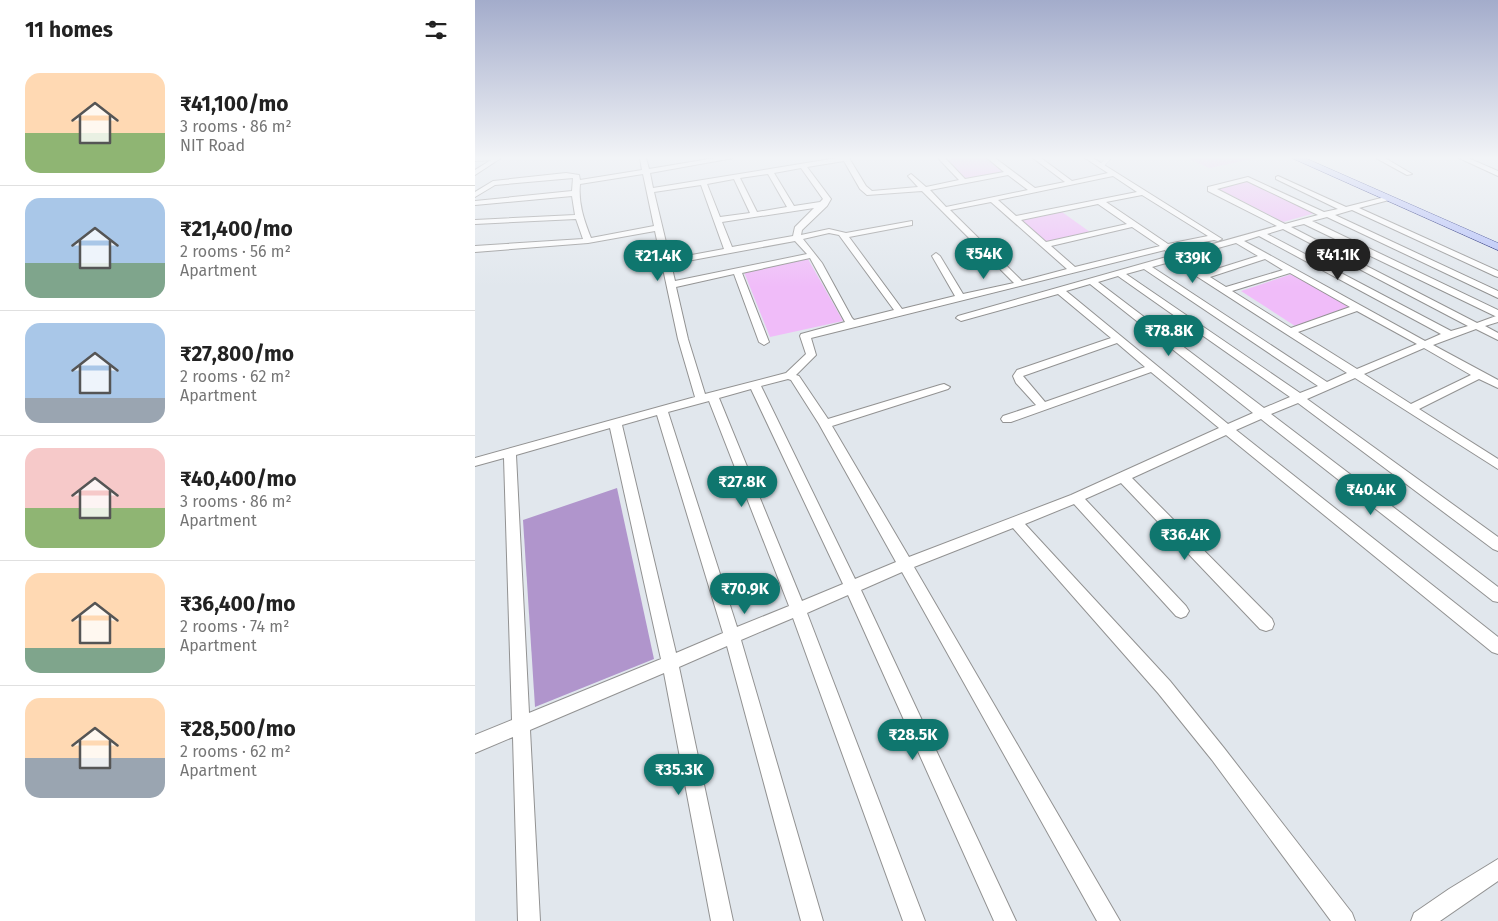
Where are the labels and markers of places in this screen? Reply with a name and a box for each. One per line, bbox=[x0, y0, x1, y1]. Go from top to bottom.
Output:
pin: ₹54K bbox=[954, 238, 1014, 280]
pin: ₹41.1K bbox=[1297, 238, 1379, 281]
pin: ₹21.4K bbox=[617, 240, 699, 282]
pin: ₹39K bbox=[1163, 242, 1223, 284]
pin: ₹78.8K bbox=[1128, 314, 1210, 357]
pin: ₹27.8K bbox=[701, 466, 783, 508]
pin: ₹40.4K bbox=[1330, 474, 1412, 516]
pin: ₹36.4K bbox=[1144, 518, 1226, 561]
pin: ₹70.9K bbox=[704, 572, 786, 615]
pin: ₹28.5K bbox=[872, 718, 954, 761]
pin: ₹35.3K bbox=[638, 754, 720, 796]

